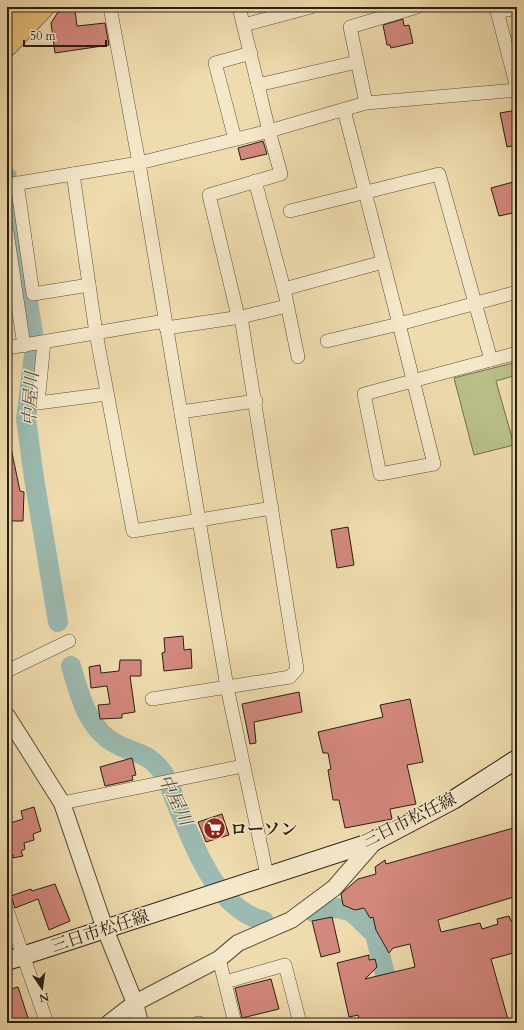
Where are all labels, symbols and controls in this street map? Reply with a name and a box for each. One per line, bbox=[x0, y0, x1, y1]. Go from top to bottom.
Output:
scale bar bbox=[24, 22, 106, 48]
text: 50 m bbox=[30, 28, 57, 44]
water label: 中屋川 bbox=[17, 369, 45, 427]
water label: 中屋川 bbox=[152, 770, 199, 832]
street label: 三日市松任線 bbox=[358, 787, 460, 853]
supermarket icon: ローソン bbox=[201, 816, 227, 842]
place label: ローソン bbox=[230, 818, 297, 841]
street label: 三日市松任線 bbox=[48, 904, 152, 958]
north arrow bbox=[22, 968, 62, 1008]
text: N bbox=[37, 989, 50, 1006]

